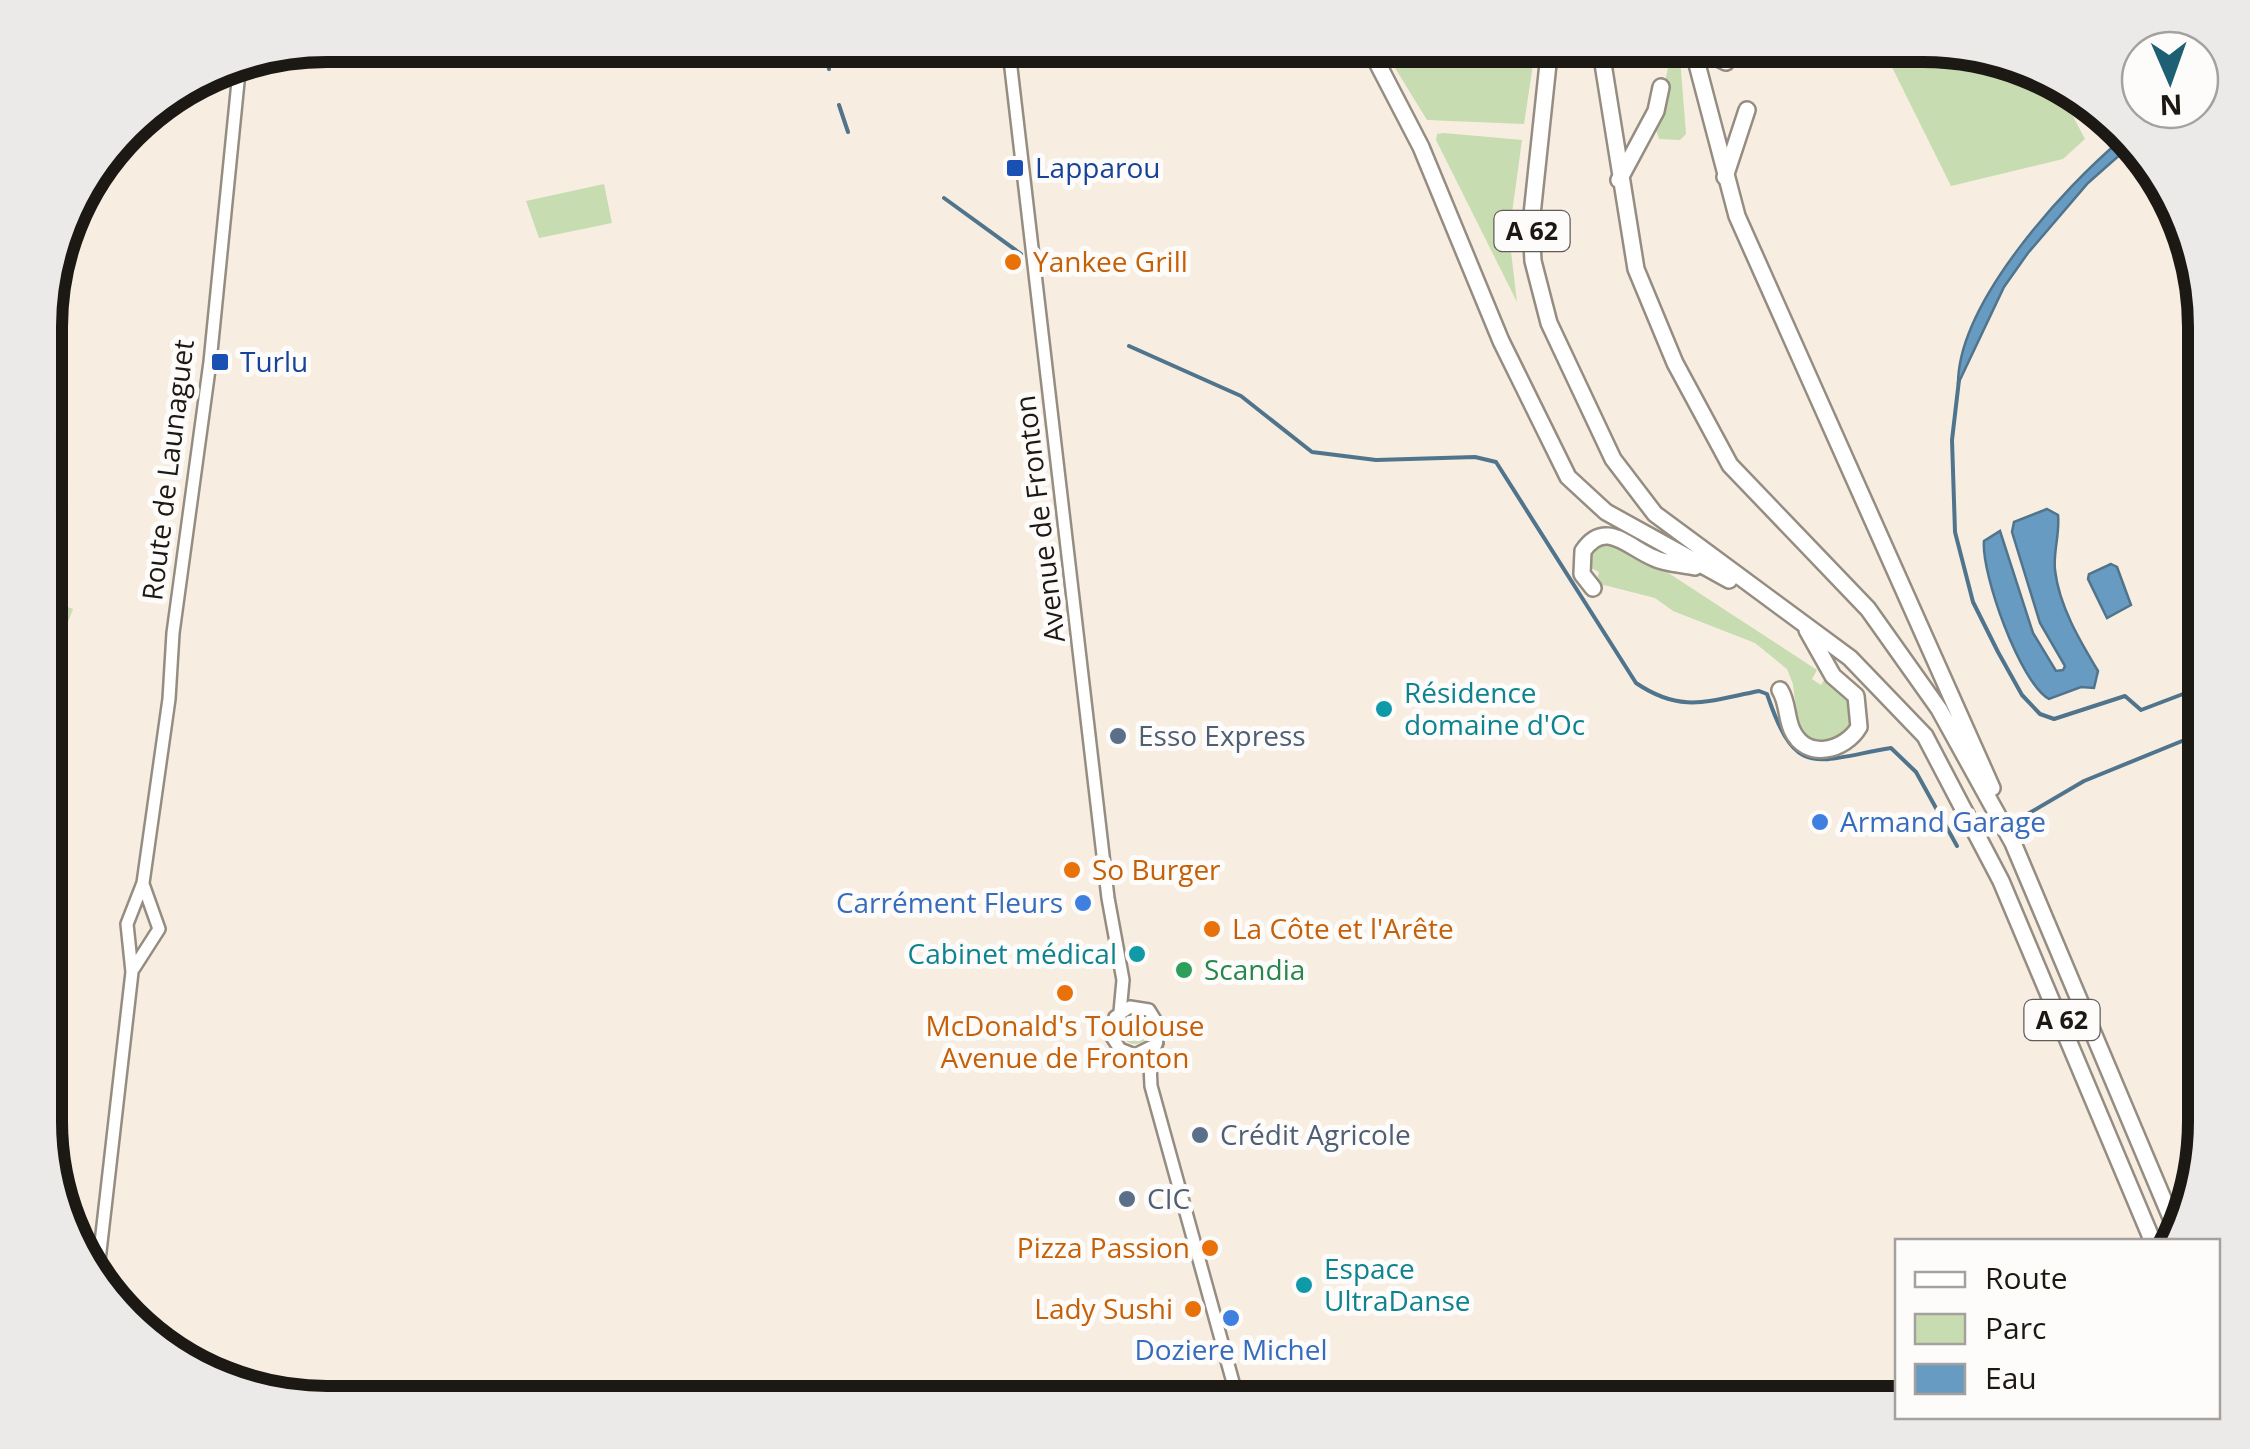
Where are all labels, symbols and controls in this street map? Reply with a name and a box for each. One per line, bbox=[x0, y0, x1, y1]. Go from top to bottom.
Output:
north arrow bbox=[2120, 30, 2220, 130]
text: N bbox=[2159, 87, 2183, 125]
place label: Lapparou bbox=[1035, 148, 1160, 186]
marker: Lapparou bbox=[1004, 157, 1026, 179]
road number: A 62 bbox=[1494, 211, 1570, 251]
place label: Yankee Grill bbox=[1033, 242, 1188, 280]
marker: Yankee Grill bbox=[1002, 251, 1024, 273]
street label: Route de Launaguet bbox=[132, 337, 202, 602]
place label: Turlu bbox=[240, 342, 308, 380]
marker: Turlu bbox=[209, 351, 231, 373]
street label: Avenue de Fronton bbox=[1005, 393, 1073, 645]
place label: Résidence domaine d'Oc bbox=[1404, 673, 1585, 743]
marker: Résidence domaine d'Oc bbox=[1373, 698, 1395, 720]
place label: Esso Express bbox=[1138, 716, 1306, 754]
marker: Esso Express bbox=[1107, 725, 1129, 747]
place label: Armand Garage bbox=[1840, 802, 2046, 840]
marker: Armand Garage bbox=[1809, 811, 1831, 833]
place label: So Burger bbox=[1092, 850, 1221, 888]
marker: So Burger bbox=[1061, 859, 1083, 881]
place label: Carrément Fleurs bbox=[836, 883, 1063, 921]
marker: Carrément Fleurs bbox=[1072, 892, 1094, 914]
place label: La Côte et l'Arête bbox=[1232, 909, 1454, 947]
marker: La Côte et l'Arête bbox=[1201, 918, 1223, 940]
place label: Cabinet médical bbox=[908, 934, 1117, 972]
marker: Cabinet médical bbox=[1126, 943, 1148, 965]
place label: Scandia bbox=[1204, 950, 1305, 988]
marker: Scandia bbox=[1173, 959, 1195, 981]
marker: McDonald's Toulouse Avenue de Fronton bbox=[1054, 982, 1076, 1004]
road number: A 62 bbox=[2024, 1000, 2100, 1040]
place label: McDonald's Toulouse Avenue de Fronton bbox=[925, 1006, 1205, 1076]
place label: Crédit Agricole bbox=[1220, 1115, 1411, 1153]
marker: Crédit Agricole bbox=[1189, 1124, 1211, 1146]
place label: CIC bbox=[1147, 1179, 1190, 1217]
marker: CIC bbox=[1116, 1188, 1138, 1210]
place label: Pizza Passion bbox=[1017, 1228, 1190, 1266]
marker: Pizza Passion bbox=[1199, 1237, 1221, 1259]
legend bbox=[1895, 1239, 2220, 1419]
place label: Espace UltraDanse bbox=[1324, 1249, 1471, 1319]
text: Route bbox=[1985, 1257, 2068, 1298]
marker: Espace UltraDanse bbox=[1293, 1274, 1315, 1296]
place label: Lady Sushi bbox=[1034, 1289, 1173, 1327]
marker: Lady Sushi bbox=[1182, 1298, 1204, 1320]
marker: Doziere Michel bbox=[1220, 1307, 1242, 1329]
text: Parc bbox=[1985, 1307, 2046, 1348]
place label: Doziere Michel bbox=[1134, 1330, 1328, 1368]
text: Eau bbox=[1985, 1357, 2037, 1398]

